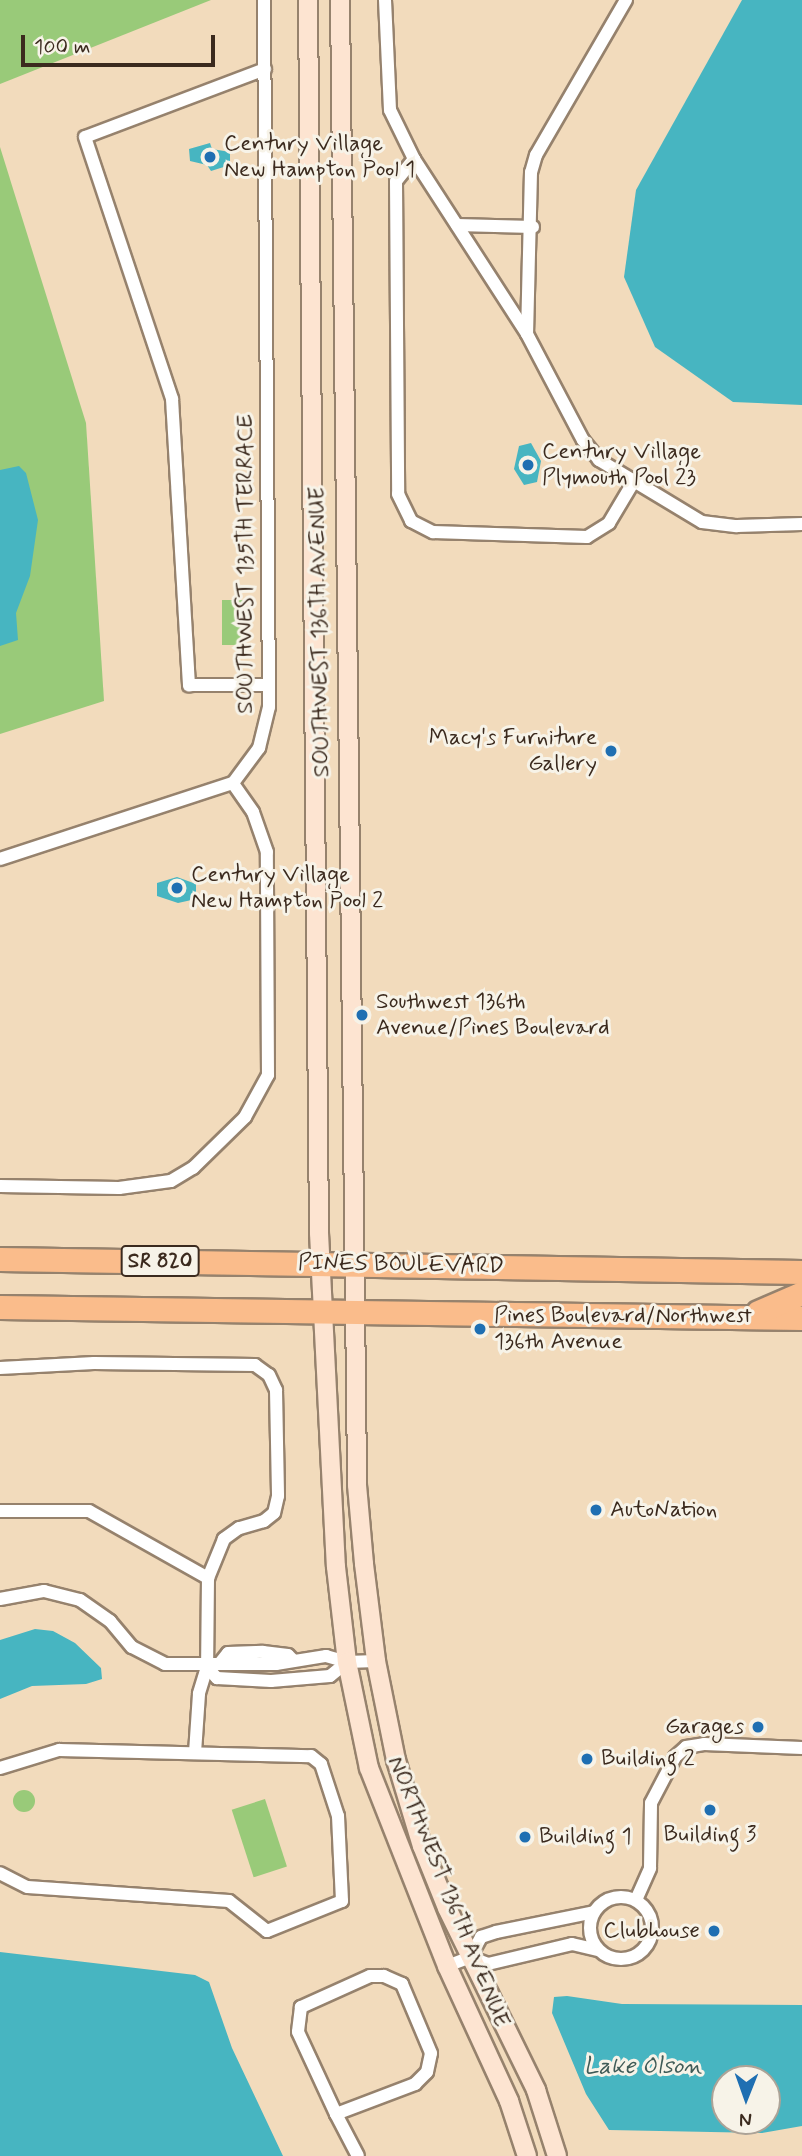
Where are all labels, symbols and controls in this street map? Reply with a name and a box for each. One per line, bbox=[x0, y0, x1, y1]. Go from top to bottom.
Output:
scale bar bbox=[24, 21, 219, 65]
text: 100 m bbox=[34, 33, 90, 61]
place label: Century Village New Hampton Pool 1 bbox=[224, 130, 422, 184]
marker: Century Village New Hampton Pool 1 bbox=[202, 149, 218, 165]
street label: SOUTHWEST 135TH TERRACE bbox=[232, 414, 260, 714]
place label: Century Village Plymouth Pool 23 bbox=[542, 438, 696, 492]
marker: Century Village Plymouth Pool 23 bbox=[520, 457, 536, 473]
street label: SOUTHWEST 136TH AVENUE bbox=[304, 487, 336, 777]
place label: Macy's Furniture Gallery bbox=[424, 724, 597, 778]
marker: Macy's Furniture Gallery bbox=[603, 743, 619, 759]
place label: Century Village New Hampton Pool 2 bbox=[191, 861, 390, 915]
marker: Century Village New Hampton Pool 2 bbox=[169, 880, 185, 896]
place label: Southwest 136th Avenue/Pines Boulevard bbox=[376, 988, 606, 1042]
marker: Southwest 136th Avenue/Pines Boulevard bbox=[354, 1007, 370, 1023]
road number: SR 820 bbox=[120, 1244, 200, 1278]
street label: PINES BOULEVARD bbox=[299, 1249, 503, 1281]
place label: Pines Boulevard/Northwest 136th Avenue bbox=[494, 1302, 749, 1356]
marker: Pines Boulevard/Northwest 136th Avenue bbox=[472, 1321, 488, 1337]
place label: AutoNation bbox=[610, 1496, 717, 1524]
marker: AutoNation bbox=[588, 1502, 604, 1518]
place label: Garages bbox=[665, 1713, 744, 1741]
marker: Garages bbox=[750, 1719, 766, 1735]
place label: Building 2 bbox=[601, 1745, 695, 1773]
marker: Building 2 bbox=[579, 1751, 595, 1767]
street label: NORTHWEST 136TH AVENUE bbox=[381, 1753, 515, 2031]
marker: Building 3 bbox=[702, 1802, 718, 1818]
place label: Building 3 bbox=[664, 1821, 756, 1849]
place label: Building 1 bbox=[539, 1823, 632, 1851]
marker: Building 1 bbox=[517, 1829, 533, 1845]
place label: Clubhouse bbox=[603, 1917, 700, 1945]
marker: Clubhouse bbox=[706, 1923, 722, 1939]
water label: Lake Olson bbox=[583, 2053, 703, 2081]
north arrow bbox=[711, 2065, 781, 2135]
text: N bbox=[739, 2107, 752, 2132]

